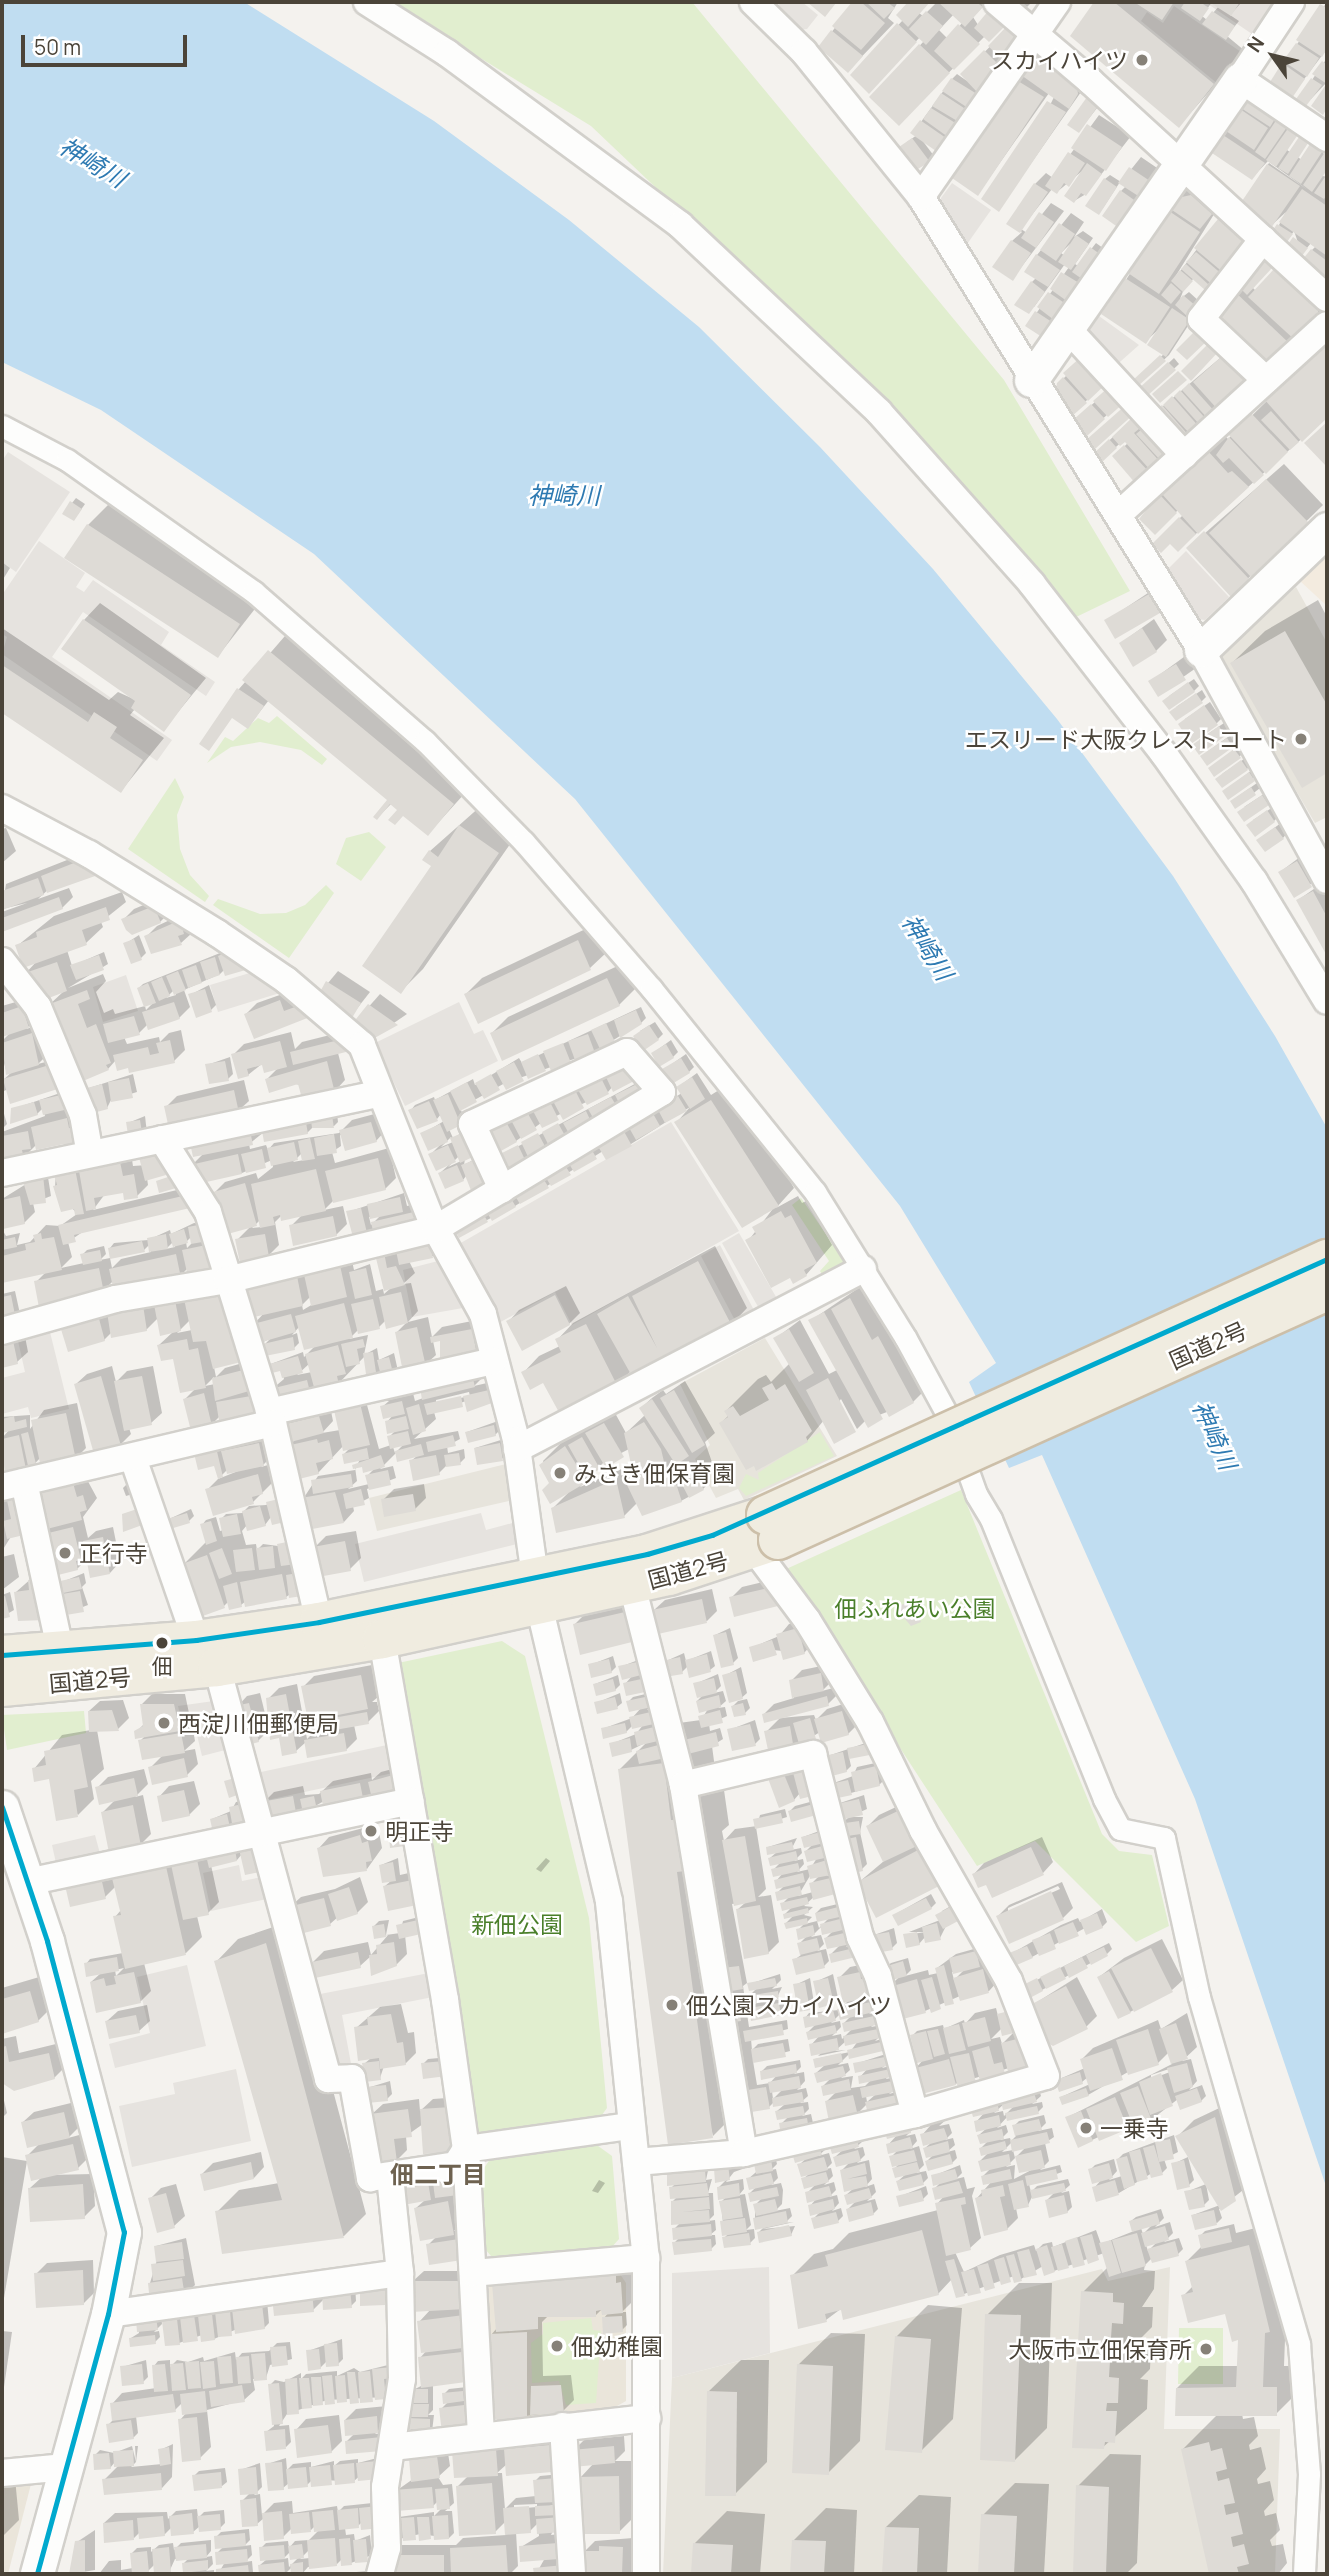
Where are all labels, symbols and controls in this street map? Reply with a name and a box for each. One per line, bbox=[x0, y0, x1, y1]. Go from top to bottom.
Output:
scale bar bbox=[24, 21, 191, 65]
north arrow bbox=[1238, 21, 1308, 91]
text: N bbox=[1241, 31, 1270, 57]
text: 50 m bbox=[34, 33, 81, 61]
place label: スカイハイツ bbox=[990, 46, 1128, 74]
marker: スカイハイツ bbox=[1134, 52, 1150, 68]
water label: 神崎川 bbox=[55, 131, 131, 193]
water label: 神崎川 bbox=[528, 481, 600, 509]
place label: エスリード大阪クレストコート bbox=[965, 725, 1287, 753]
marker: エスリード大阪クレストコート bbox=[1293, 731, 1309, 747]
water label: 神崎川 bbox=[897, 909, 959, 985]
street label: 国道2号 bbox=[1165, 1316, 1251, 1374]
water label: 神崎川 bbox=[1187, 1396, 1243, 1474]
place label: みさき佃保育園 bbox=[574, 1459, 735, 1487]
marker: みさき佃保育園 bbox=[552, 1465, 568, 1481]
place label: 正行寺 bbox=[79, 1539, 148, 1567]
marker: 正行寺 bbox=[57, 1545, 73, 1561]
street label: 国道2号 bbox=[645, 1546, 731, 1594]
park label: 佃ふれあい公園 bbox=[835, 1594, 995, 1622]
marker: 佃 bbox=[155, 1636, 169, 1650]
place label: 佃 bbox=[152, 1653, 172, 1679]
street label: 国道2号 bbox=[48, 1663, 132, 1697]
place label: 西淀川佃郵便局 bbox=[178, 1709, 339, 1737]
marker: 西淀川佃郵便局 bbox=[156, 1715, 172, 1731]
place label: 明正寺 bbox=[385, 1817, 454, 1845]
marker: 明正寺 bbox=[363, 1823, 379, 1839]
park label: 新佃公園 bbox=[471, 1910, 563, 1938]
place label: 佃公園スカイハイツ bbox=[686, 1991, 893, 2019]
marker: 佃公園スカイハイツ bbox=[664, 1997, 680, 2013]
place label: 一乗寺 bbox=[1100, 2114, 1169, 2142]
marker: 一乗寺 bbox=[1078, 2120, 1094, 2136]
district label: 佃二丁目 bbox=[390, 2160, 486, 2188]
place label: 佃幼稚園 bbox=[571, 2332, 663, 2360]
place label: 大阪市立佃保育所 bbox=[1008, 2335, 1192, 2363]
marker: 佃幼稚園 bbox=[549, 2338, 565, 2354]
marker: 大阪市立佃保育所 bbox=[1198, 2341, 1214, 2357]

